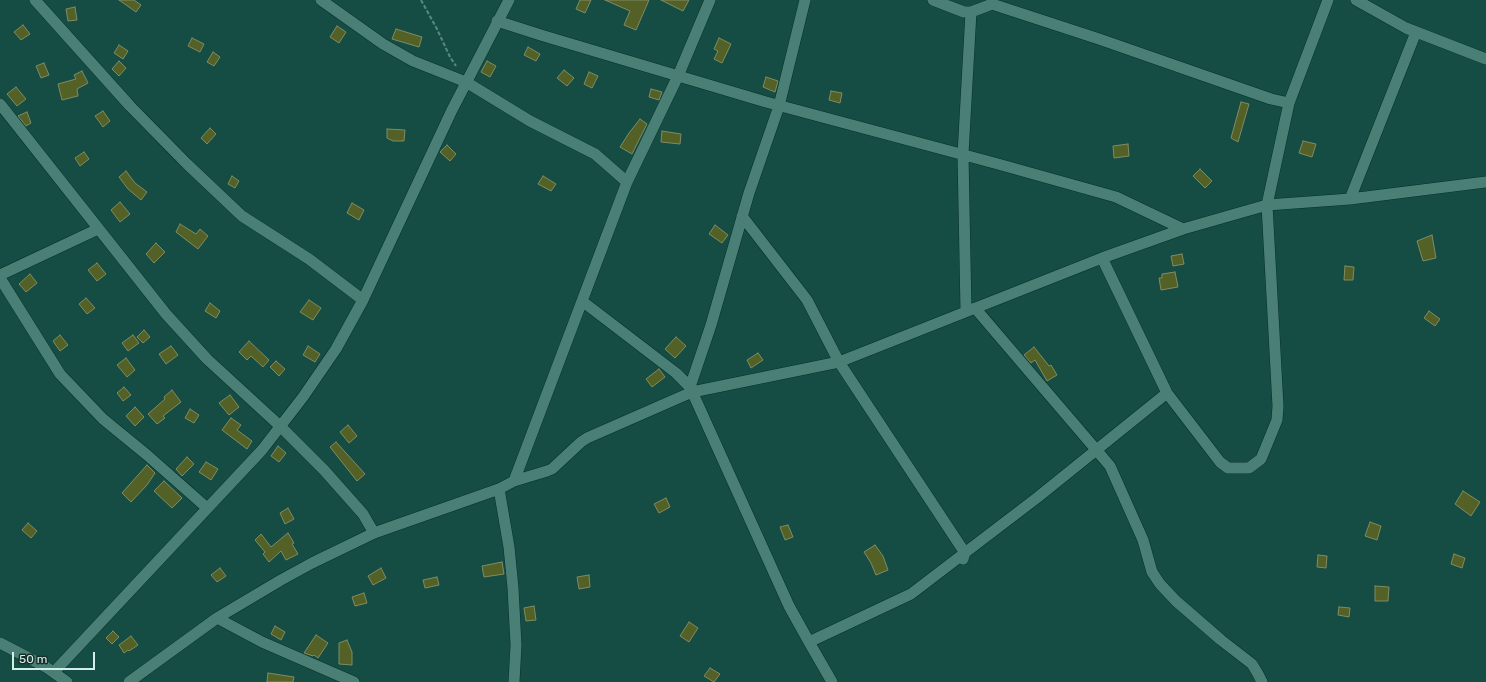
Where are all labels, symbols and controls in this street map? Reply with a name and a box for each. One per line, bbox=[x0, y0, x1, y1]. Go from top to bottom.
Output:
scale bar bbox=[14, 644, 97, 670]
text: 50 m bbox=[19, 652, 47, 666]

